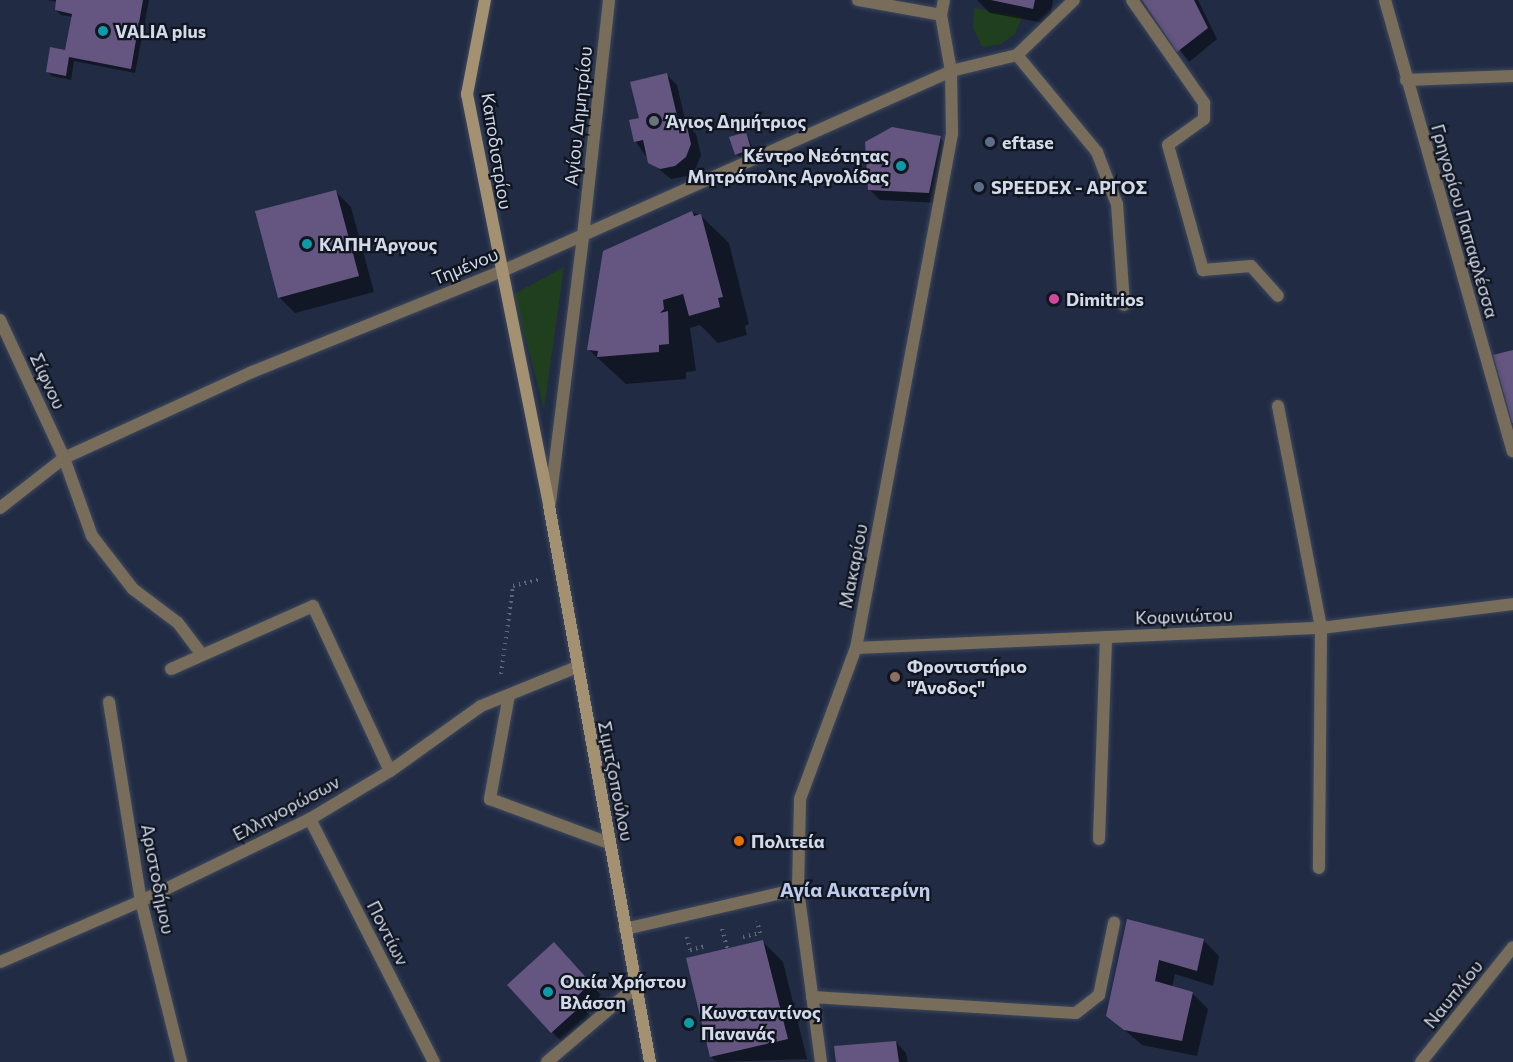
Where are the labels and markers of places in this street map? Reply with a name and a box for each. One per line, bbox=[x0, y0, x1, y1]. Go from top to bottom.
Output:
place label: VALIA plus bbox=[115, 20, 206, 42]
marker: VALIA plus bbox=[96, 24, 110, 38]
place label: Άγιος Δημήτριος bbox=[666, 110, 806, 132]
marker: Άγιος Δημήτριος bbox=[647, 114, 661, 128]
place label: eftase bbox=[1002, 131, 1054, 153]
marker: eftase bbox=[983, 135, 997, 149]
place label: Κέντρο Νεότητας Μητρόπολης Αργολίδας bbox=[687, 145, 889, 188]
marker: Κέντρο Νεότητας Μητρόπολης Αργολίδας bbox=[894, 159, 908, 173]
place label: SPEEDEX - ΑΡΓΟΣ bbox=[991, 176, 1147, 198]
marker: SPEEDEX - ΑΡΓΟΣ bbox=[972, 180, 986, 194]
place label: ΚΑΠΗ Άργους bbox=[319, 233, 437, 255]
marker: ΚΑΠΗ Άργους bbox=[300, 237, 314, 251]
place label: Dimitrios bbox=[1066, 288, 1144, 310]
marker: Dimitrios bbox=[1047, 292, 1061, 306]
place label: Φροντιστήριο "Άνοδος" bbox=[907, 656, 1027, 698]
marker: Φροντιστήριο "Άνοδος" bbox=[888, 670, 902, 684]
place label: Πολιτεία bbox=[751, 830, 825, 852]
marker: Πολιτεία bbox=[732, 834, 746, 848]
place label: Οικία Χρήστου Βλάσση bbox=[560, 971, 686, 1014]
marker: Οικία Χρήστου Βλάσση bbox=[541, 985, 555, 999]
place label: Κωνσταντίνος Πανανάς bbox=[701, 1002, 821, 1044]
marker: Κωνσταντίνος Πανανάς bbox=[682, 1016, 696, 1030]

